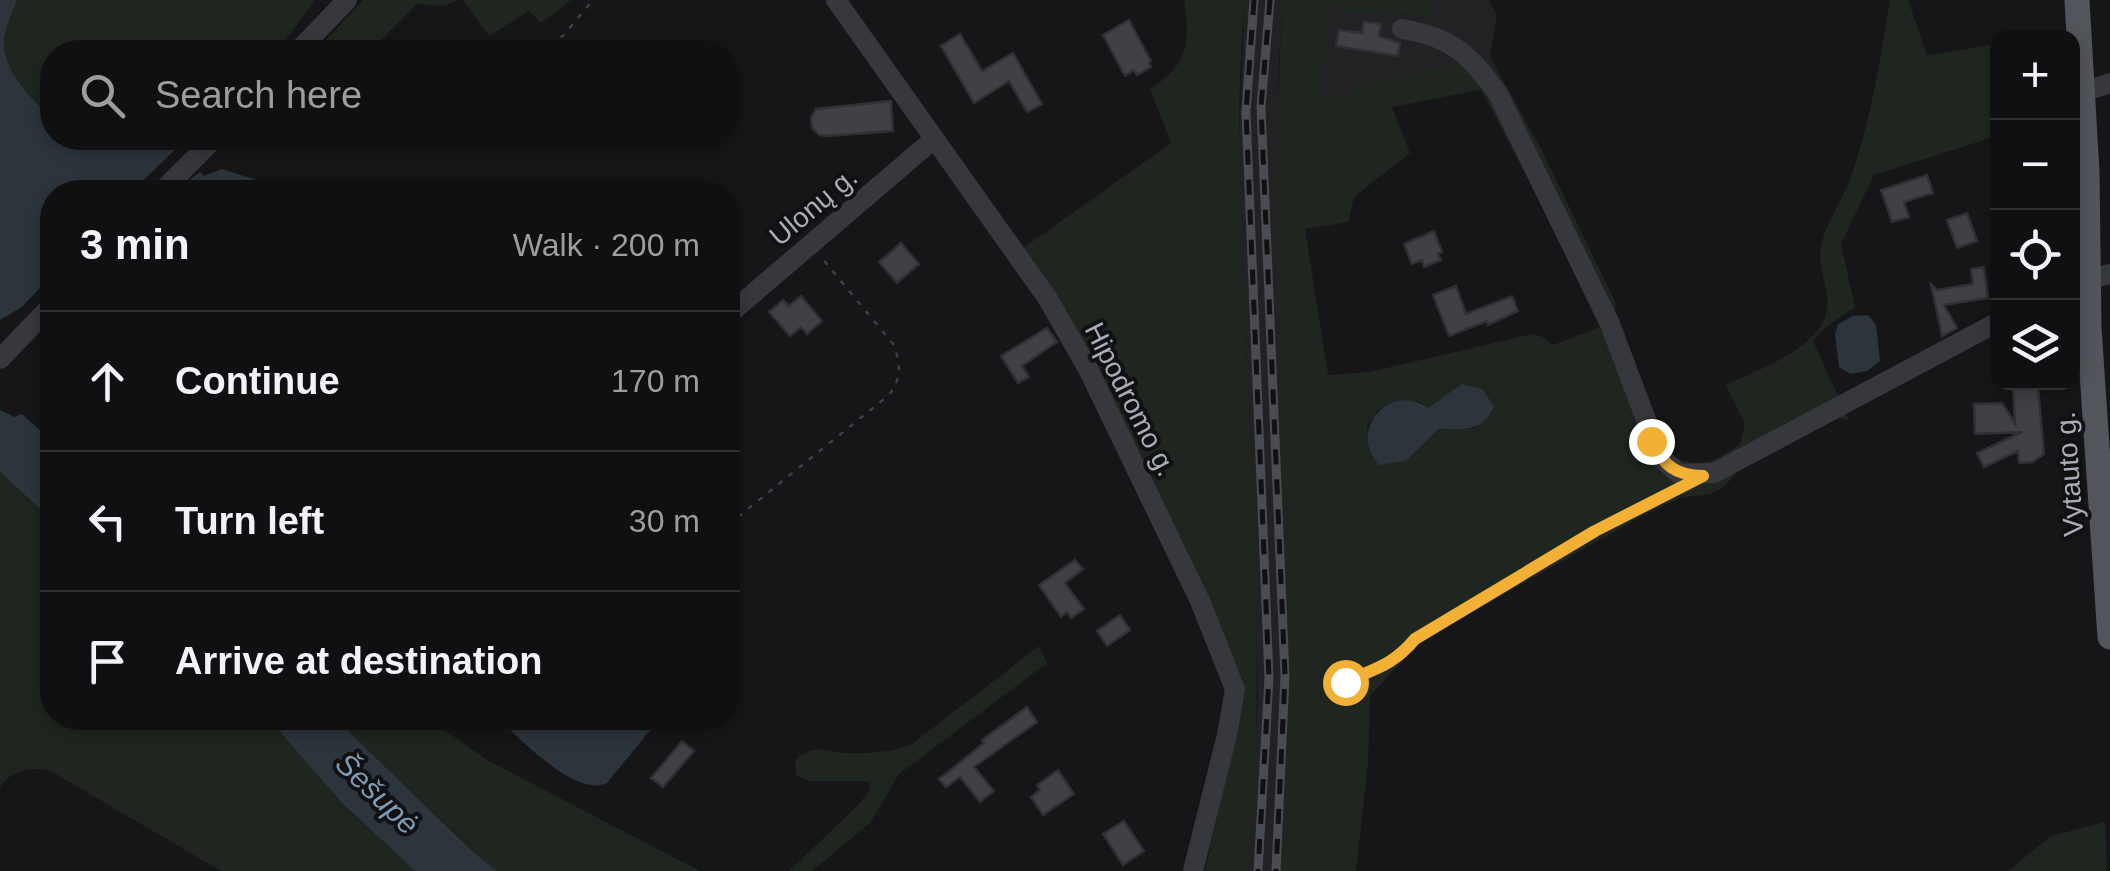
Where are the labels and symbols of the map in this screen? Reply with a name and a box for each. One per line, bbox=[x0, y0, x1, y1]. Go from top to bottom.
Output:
street label: Ulonų g. bbox=[763, 161, 863, 252]
street label: Hipodromo g. bbox=[1079, 317, 1183, 481]
street label: Vytauto g. bbox=[2050, 411, 2089, 537]
route end bbox=[1629, 419, 1675, 465]
route start bbox=[1323, 660, 1369, 706]
water label: Šešupė bbox=[329, 746, 425, 841]

